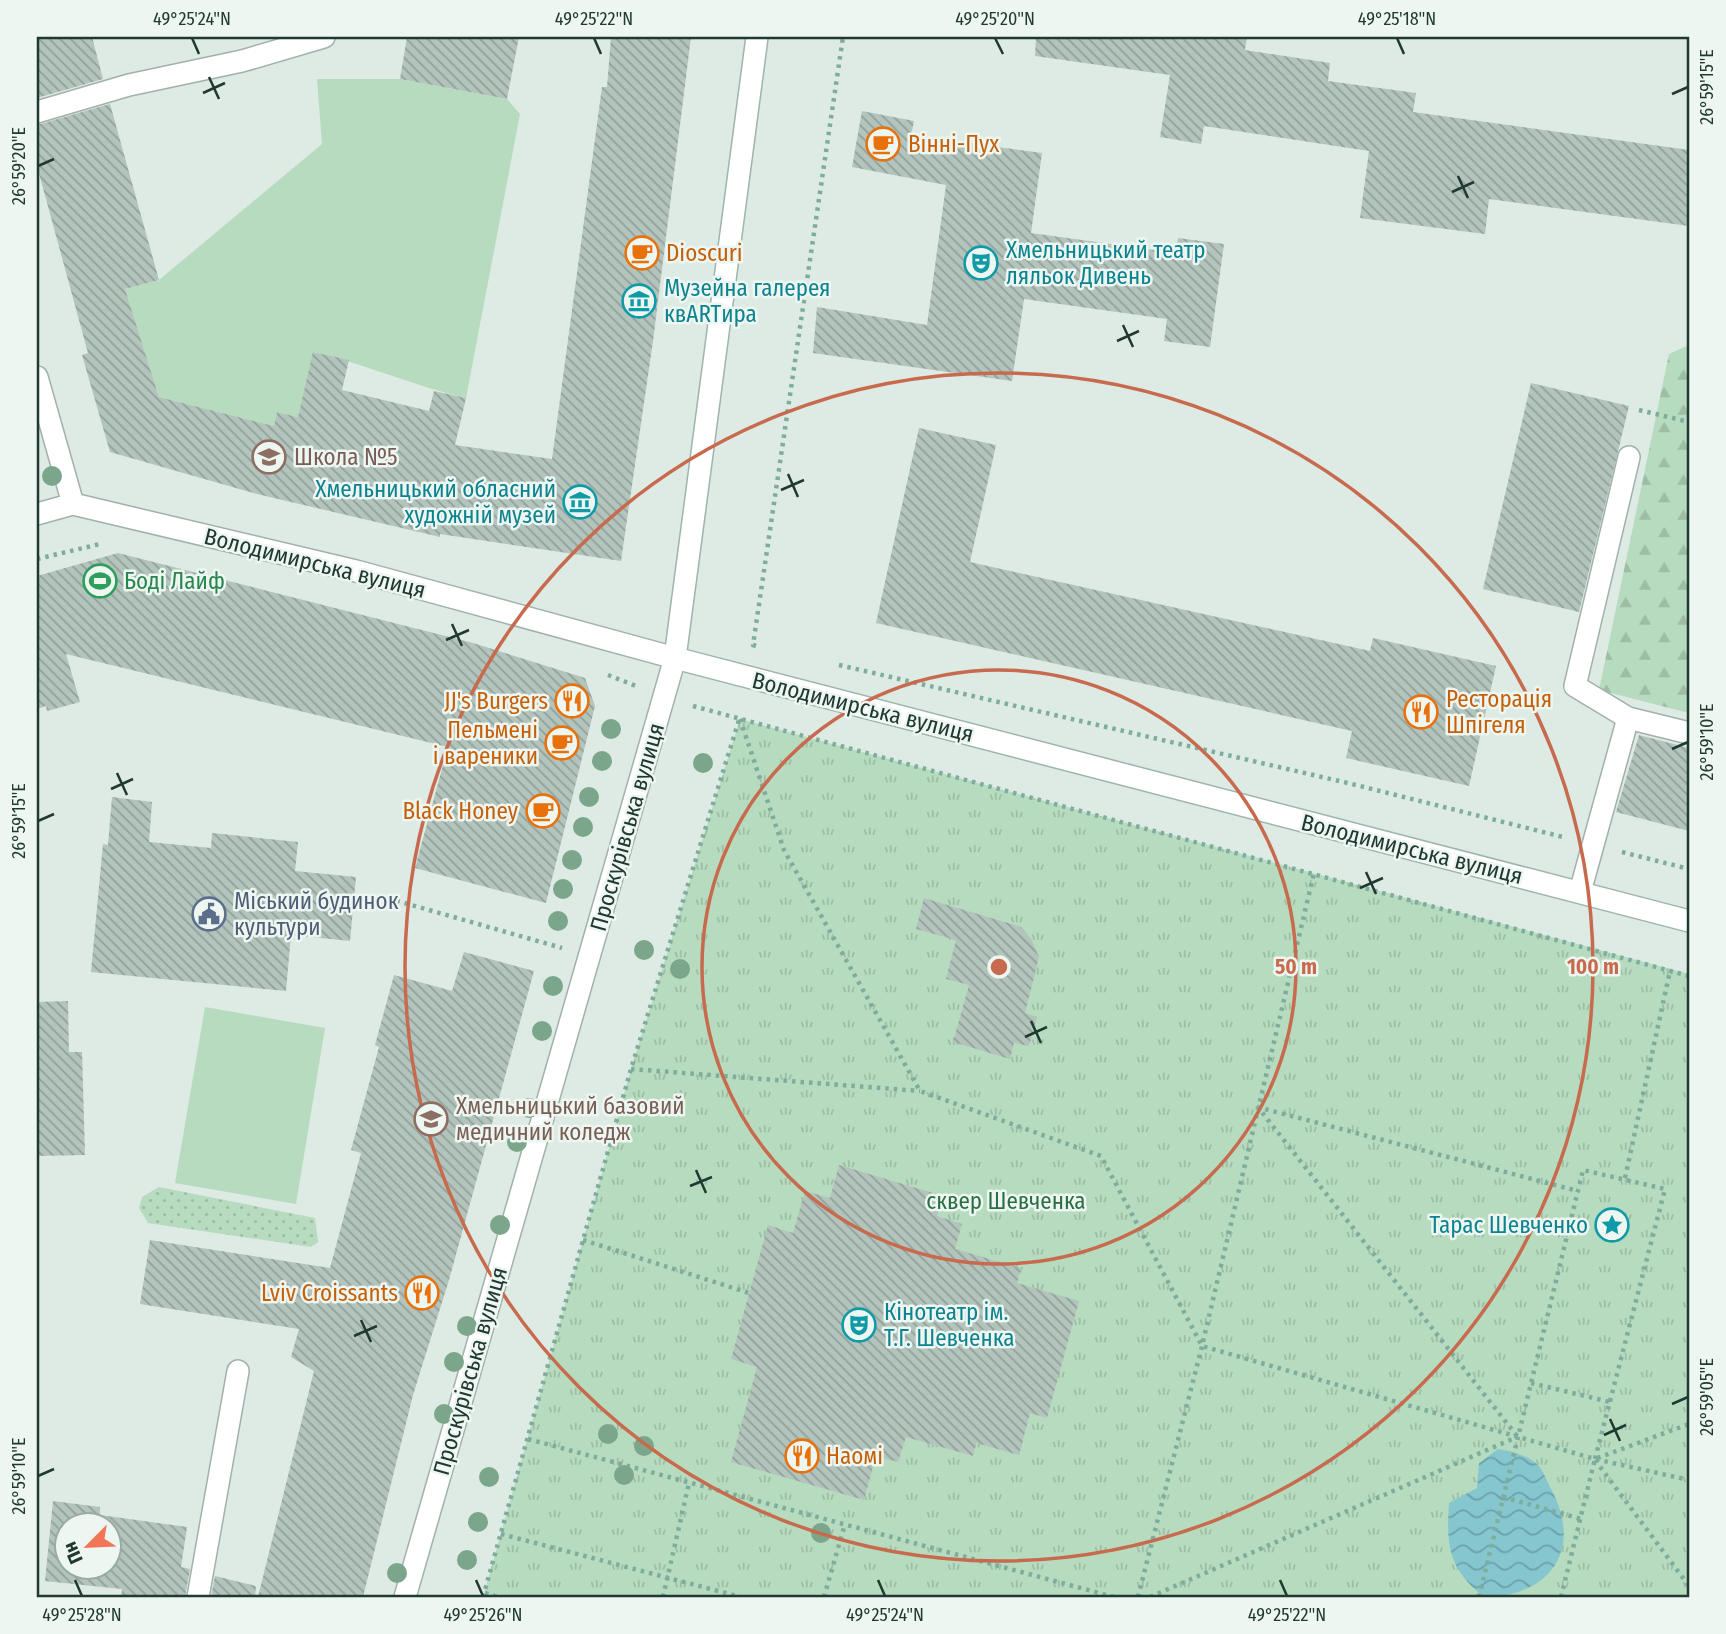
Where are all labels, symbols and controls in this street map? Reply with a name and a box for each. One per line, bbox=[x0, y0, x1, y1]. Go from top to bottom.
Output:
text: 49°25'24"N bbox=[153, 8, 231, 30]
text: 49°25'22"N bbox=[555, 8, 633, 30]
text: 49°25'20"N bbox=[955, 8, 1035, 30]
text: 49°25'18"N bbox=[1358, 8, 1436, 30]
text: 26°59'15"E bbox=[1696, 49, 1718, 125]
cafe icon: Вінні-Пух bbox=[864, 125, 902, 163]
text: 26°59'20"E bbox=[8, 127, 30, 205]
place label: Вінні-Пух bbox=[908, 130, 999, 158]
cafe icon: Dioscuri bbox=[623, 234, 661, 272]
place label: Хмельницький театр ляльок Дивень bbox=[1006, 236, 1205, 290]
place label: Dioscuri bbox=[666, 239, 743, 267]
theatre icon: Хмельницький театр ляльок Дивень bbox=[962, 244, 1000, 282]
place label: Музейна галерея квARTира bbox=[664, 274, 831, 328]
museum icon: Музейна галерея квARTира bbox=[620, 282, 658, 320]
school or university icon: Школа №5 bbox=[250, 438, 288, 476]
place label: Школа №5 bbox=[294, 443, 398, 471]
place label: Хмельницький обласний художній музей bbox=[315, 475, 556, 529]
museum icon: Хмельницький обласний художній музей bbox=[561, 483, 599, 521]
street label: Володимирська вулиця bbox=[201, 522, 429, 604]
sports icon: Боді Лайф bbox=[81, 562, 119, 600]
place label: Боді Лайф bbox=[124, 567, 225, 595]
street label: Володимирська вулиця bbox=[749, 666, 977, 748]
restaurant icon: JJ's Burgers bbox=[553, 682, 591, 720]
place label: Ресторація Шпігеля bbox=[1446, 685, 1552, 739]
place label: JJ's Burgers bbox=[444, 687, 548, 715]
restaurant icon: Ресторація Шпігеля bbox=[1402, 693, 1440, 731]
text: 26°59'10"E bbox=[1696, 704, 1718, 780]
place label: Пельмені і вареники bbox=[433, 716, 538, 770]
street label: Проскурівська вулиця bbox=[584, 720, 670, 934]
cafe icon: Пельмені і вареники bbox=[543, 724, 581, 762]
text: 26°59'15"E bbox=[8, 783, 30, 859]
cafe icon: Black Honey bbox=[524, 792, 562, 830]
place label: Black Honey bbox=[403, 797, 519, 825]
street label: Володимирська вулиця bbox=[1298, 808, 1526, 890]
place label: Міський будинок культури bbox=[234, 887, 399, 941]
public building icon: Міський будинок культури bbox=[190, 895, 228, 933]
text: 50 m bbox=[1275, 954, 1317, 980]
text: 100 m bbox=[1567, 954, 1619, 980]
centre of rings bbox=[987, 955, 1011, 979]
place label: Хмельницький базовий медичний коледж bbox=[456, 1092, 685, 1146]
school or university icon: Хмельницький базовий медичний коледж bbox=[412, 1100, 450, 1138]
park label: сквер Шевченка bbox=[926, 1187, 1086, 1215]
place icon: Тарас Шевченко bbox=[1593, 1206, 1631, 1244]
place label: Тарас Шевченко bbox=[1430, 1211, 1588, 1239]
street label: Проскурівська вулиця bbox=[427, 1264, 513, 1478]
restaurant icon: Lviv Croissants bbox=[403, 1274, 441, 1312]
place label: Lviv Croissants bbox=[261, 1279, 398, 1307]
place label: Кінотеатр ім. Т.Г. Шевченка bbox=[884, 1298, 1014, 1352]
theatre icon: Кінотеатр ім. Т.Г. Шевченка bbox=[840, 1306, 878, 1344]
text: 26°59'05"E bbox=[1696, 1358, 1718, 1436]
restaurant icon: Наомі bbox=[783, 1437, 821, 1475]
text: 26°59'10"E bbox=[8, 1438, 30, 1514]
place label: Наомі bbox=[826, 1442, 883, 1470]
north arrow bbox=[52, 1512, 122, 1582]
text: Пн bbox=[58, 1538, 88, 1567]
text: 49°25'28"N bbox=[42, 1604, 122, 1626]
text: 49°25'26"N bbox=[443, 1604, 523, 1626]
text: 49°25'24"N bbox=[846, 1604, 924, 1626]
text: 49°25'22"N bbox=[1248, 1604, 1326, 1626]

